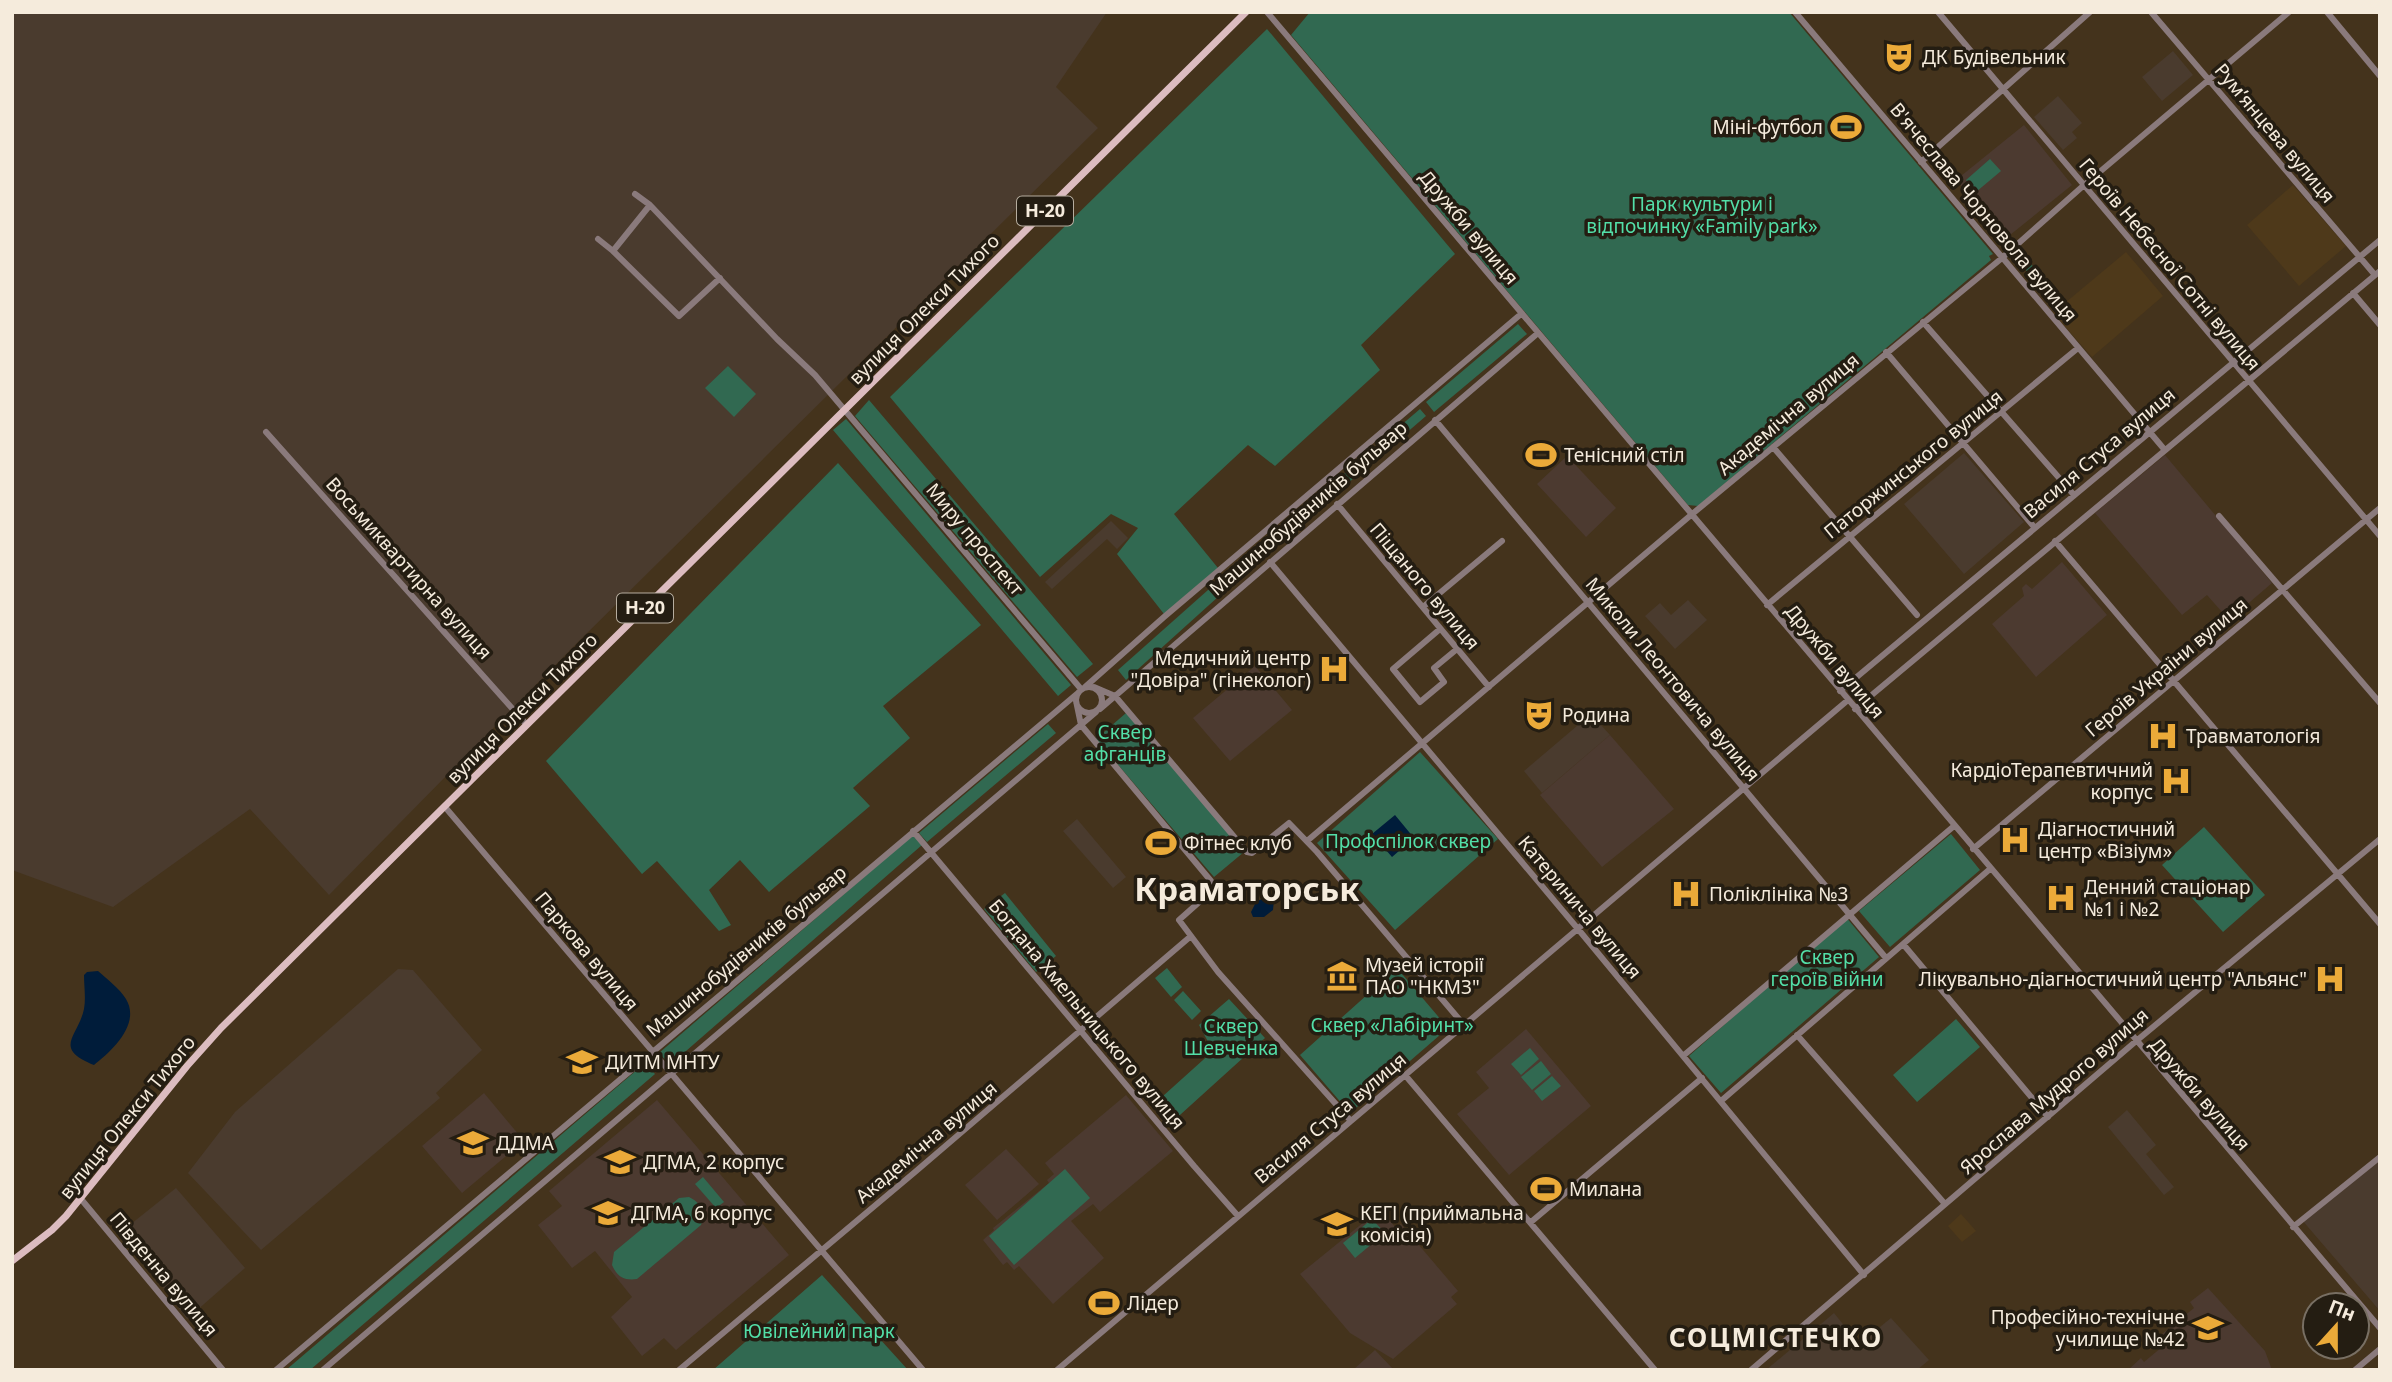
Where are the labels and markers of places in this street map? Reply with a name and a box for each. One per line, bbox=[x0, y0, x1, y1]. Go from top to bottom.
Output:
theatre icon: ДК Будівельник bbox=[1882, 40, 1916, 74]
place label: ДК Будівельник bbox=[1922, 44, 2066, 70]
sports icon: Міні-футбол bbox=[1829, 110, 1863, 144]
place label: Міні-футбол bbox=[1712, 114, 1823, 140]
sports icon: Тенісний стіл bbox=[1524, 438, 1558, 472]
place label: Тенісний стіл bbox=[1564, 442, 1685, 468]
place label: Медичний центр "Довіра" (гінеколог) bbox=[1130, 645, 1311, 693]
hospital icon: Медичний центр "Довіра" (гінеколог) bbox=[1317, 652, 1351, 686]
theatre icon: Родина bbox=[1522, 698, 1556, 732]
place label: Родина bbox=[1562, 702, 1630, 728]
hospital icon: Травматологія bbox=[2146, 719, 2180, 753]
place label: Травматологія bbox=[2186, 723, 2320, 749]
place label: КардіоТерапевтичний корпус bbox=[1950, 757, 2153, 805]
hospital icon: КардіоТерапевтичний корпус bbox=[2159, 764, 2193, 798]
place label: Діагностичний центр «Візіум» bbox=[2038, 816, 2175, 864]
hospital icon: Діагностичний центр «Візіум» bbox=[1998, 823, 2032, 857]
sports icon: Фітнес клуб bbox=[1144, 826, 1178, 860]
place label: Фітнес клуб bbox=[1184, 830, 1292, 856]
place label: Денний стаціонар №1 і №2 bbox=[2084, 874, 2251, 922]
hospital icon: Поліклініка №3 bbox=[1669, 877, 1703, 911]
place label: Поліклініка №3 bbox=[1709, 881, 1848, 907]
hospital icon: Денний стаціонар №1 і №2 bbox=[2044, 881, 2078, 915]
place label: Музей історії ПАО "НКМЗ" bbox=[1365, 952, 1484, 1000]
museum icon: Музей історії ПАО "НКМЗ" bbox=[1325, 959, 1359, 993]
hospital icon: Лікувально-діагностичний центр "Альянс" bbox=[2313, 962, 2347, 996]
place label: Лікувально-діагностичний центр "Альянс" bbox=[1919, 966, 2307, 992]
school or university icon: ДИТМ МНТУ bbox=[565, 1045, 599, 1079]
place label: ДИТМ МНТУ bbox=[605, 1049, 720, 1075]
school or university icon: ДДМА bbox=[456, 1126, 490, 1160]
place label: ДДМА bbox=[496, 1130, 555, 1156]
school or university icon: ДГМА, 2 корпус bbox=[603, 1145, 637, 1179]
place label: ДГМА, 2 корпус bbox=[643, 1149, 784, 1175]
sports icon: Милана bbox=[1529, 1172, 1563, 1206]
place label: Милана bbox=[1569, 1176, 1642, 1202]
school or university icon: ДГМА, 6 корпус bbox=[591, 1196, 625, 1230]
place label: ДГМА, 6 корпус bbox=[631, 1200, 772, 1226]
place label: КЕГІ (приймальна комісія) bbox=[1360, 1200, 1524, 1248]
school or university icon: КЕГІ (приймальна комісія) bbox=[1320, 1207, 1354, 1241]
sports icon: Лідер bbox=[1087, 1286, 1121, 1320]
place label: Лідер bbox=[1127, 1290, 1179, 1316]
place label: Професійно-технічне училище №42 bbox=[1991, 1304, 2185, 1352]
school or university icon: Професійно-технічне училище №42 bbox=[2191, 1311, 2225, 1345]

